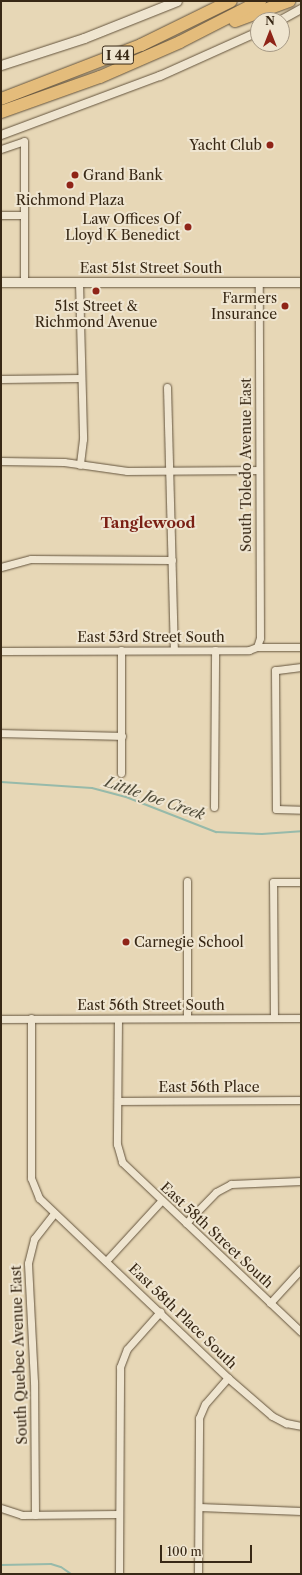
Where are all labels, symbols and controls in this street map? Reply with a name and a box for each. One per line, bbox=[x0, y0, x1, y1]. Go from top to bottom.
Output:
north arrow bbox=[250, 12, 290, 52]
text: N bbox=[265, 14, 275, 28]
road number: I 44 bbox=[101, 44, 135, 66]
place label: Yacht Club bbox=[189, 137, 262, 153]
marker: Yacht Club bbox=[265, 140, 275, 150]
place label: Grand Bank bbox=[83, 167, 163, 183]
marker: Grand Bank bbox=[70, 170, 80, 180]
marker: Richmond Plaza bbox=[65, 180, 75, 190]
place label: Richmond Plaza bbox=[16, 192, 124, 208]
place label: Law Offices Of Lloyd K Benedict bbox=[65, 211, 180, 244]
marker: Law Offices Of Lloyd K Benedict bbox=[183, 222, 193, 232]
street label: East 51st Street South bbox=[80, 260, 222, 276]
marker: 51st Street & Richmond Avenue bbox=[91, 286, 101, 296]
place label: Farmers Insurance bbox=[211, 290, 277, 322]
place label: 51st Street & Richmond Avenue bbox=[34, 298, 158, 330]
marker: Farmers Insurance bbox=[280, 301, 290, 311]
street label: South Toledo Avenue East bbox=[238, 377, 254, 553]
district label: Tanglewood bbox=[100, 514, 196, 532]
street label: East 53rd Street South bbox=[77, 629, 225, 645]
water label: Little Joe Creek bbox=[103, 772, 207, 824]
place label: Carnegie School bbox=[134, 934, 244, 950]
marker: Carnegie School bbox=[121, 937, 131, 947]
street label: East 56th Street South bbox=[77, 997, 225, 1013]
street label: East 56th Place bbox=[159, 1079, 259, 1095]
street label: East 58th Street South bbox=[157, 1178, 277, 1292]
street label: East 58th Place South bbox=[125, 1260, 241, 1372]
street label: South Quebec Avenue East bbox=[7, 1265, 31, 1445]
scale bar bbox=[162, 1537, 254, 1563]
text: 100 m bbox=[167, 1544, 202, 1559]

